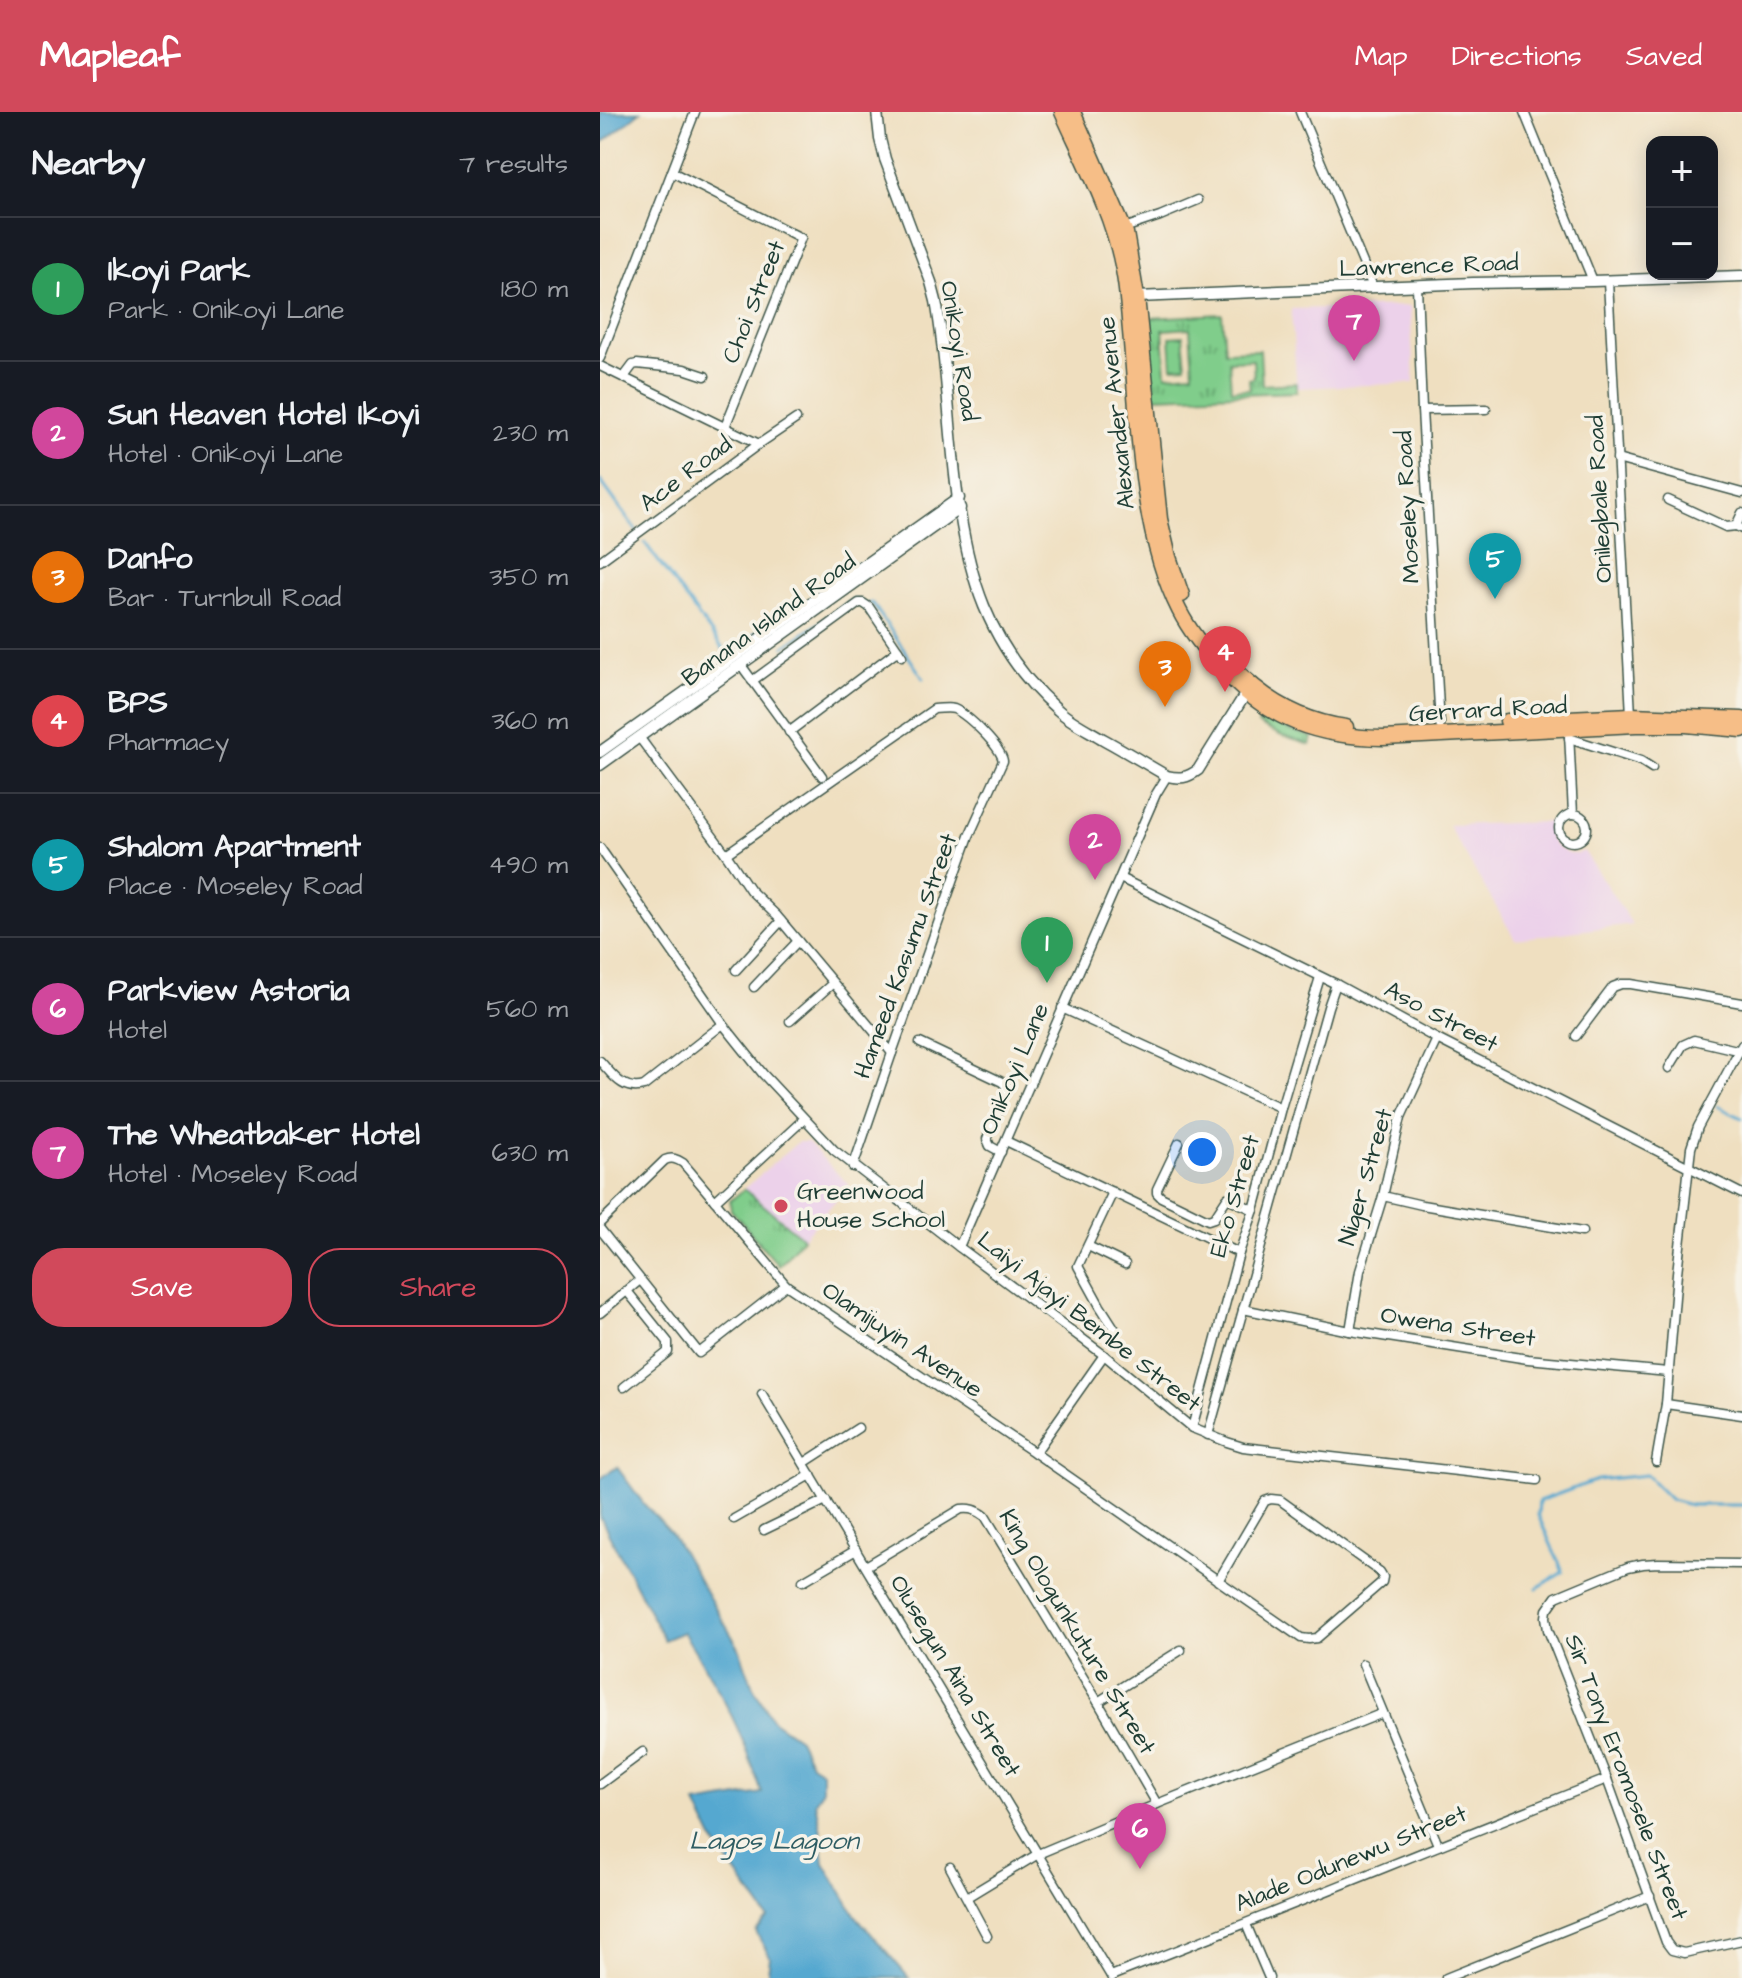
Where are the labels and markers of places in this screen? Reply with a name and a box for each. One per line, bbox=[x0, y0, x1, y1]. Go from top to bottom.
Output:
pin: 7 bbox=[1328, 295, 1380, 361]
pin: 5 bbox=[1469, 533, 1521, 599]
pin: 4 bbox=[1199, 626, 1251, 692]
pin: 3 bbox=[1139, 641, 1191, 707]
pin: 2 bbox=[1069, 814, 1121, 880]
pin: 1 bbox=[1021, 917, 1073, 983]
place label: Greenwood House School bbox=[797, 1175, 945, 1237]
marker: Greenwood House School bbox=[772, 1197, 790, 1215]
pin: 6 bbox=[1114, 1803, 1166, 1869]

